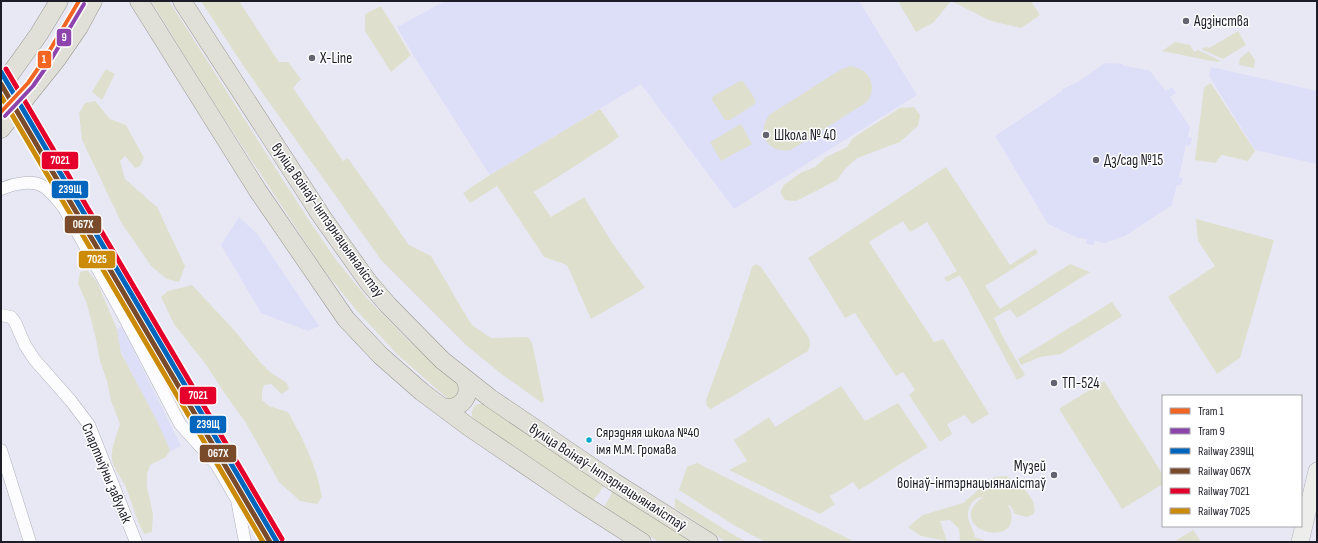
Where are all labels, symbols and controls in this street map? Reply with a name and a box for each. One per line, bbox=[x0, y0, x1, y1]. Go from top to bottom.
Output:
place label: Адзінства bbox=[1193, 12, 1249, 31]
marker: Адзінства bbox=[1181, 16, 1191, 26]
line badge: 9 bbox=[56, 28, 72, 47]
text: 9 bbox=[61, 31, 67, 44]
place label: X-Line bbox=[319, 49, 352, 68]
line badge: 1 bbox=[37, 50, 52, 69]
text: 1 bbox=[42, 53, 47, 66]
marker: X-Line bbox=[307, 53, 317, 63]
place label: Школа № 40 bbox=[774, 126, 836, 145]
marker: Школа № 40 bbox=[761, 130, 771, 140]
street label: вуліца Воінаў-Інтэрнацыяналістаў bbox=[267, 139, 388, 301]
line badge: 7021 bbox=[41, 151, 79, 170]
place label: Дз/сад №15 bbox=[1104, 151, 1163, 170]
text: 7021 bbox=[50, 154, 70, 167]
marker: Дз/сад №15 bbox=[1091, 155, 1101, 165]
line badge: 239Щ bbox=[51, 180, 89, 199]
text: 239Щ bbox=[58, 183, 82, 196]
line badge: 067Х bbox=[64, 215, 102, 234]
text: 067Х bbox=[73, 218, 94, 231]
line badge: 7025 bbox=[78, 250, 116, 269]
text: 7025 bbox=[87, 253, 107, 266]
place label: ТП-524 bbox=[1062, 374, 1100, 393]
marker: ТП-524 bbox=[1049, 378, 1059, 388]
line badge: 7021 bbox=[179, 386, 217, 405]
text: 7021 bbox=[188, 389, 208, 402]
legend bbox=[1162, 395, 1302, 527]
text: Tram 1 bbox=[1198, 404, 1224, 419]
line badge: 239Щ bbox=[189, 415, 227, 434]
text: 239Щ bbox=[196, 418, 220, 431]
street label: вуліца Воінаў-Інтэрнацыяналістаў bbox=[525, 419, 690, 536]
street label: Спартыўны завулак bbox=[77, 420, 136, 526]
place label: Сярэдняя школа №40 імя М.М. Громава bbox=[596, 424, 700, 458]
text: Tram 9 bbox=[1198, 424, 1225, 439]
marker: Сярэдняя школа №40 імя М.М. Громава bbox=[584, 435, 594, 445]
line badge: 067Х bbox=[199, 444, 237, 463]
text: Railway 239Щ bbox=[1198, 444, 1254, 459]
text: 067Х bbox=[208, 447, 229, 460]
place label: Музей воінаў-інтэрнацыяналістаў bbox=[897, 457, 1046, 493]
text: Railway 067Х bbox=[1198, 464, 1252, 479]
marker: Музей воінаў-інтэрнацыяналістаў bbox=[1049, 470, 1059, 480]
text: Railway 7021 bbox=[1198, 484, 1250, 499]
text: Railway 7025 bbox=[1198, 504, 1250, 519]

